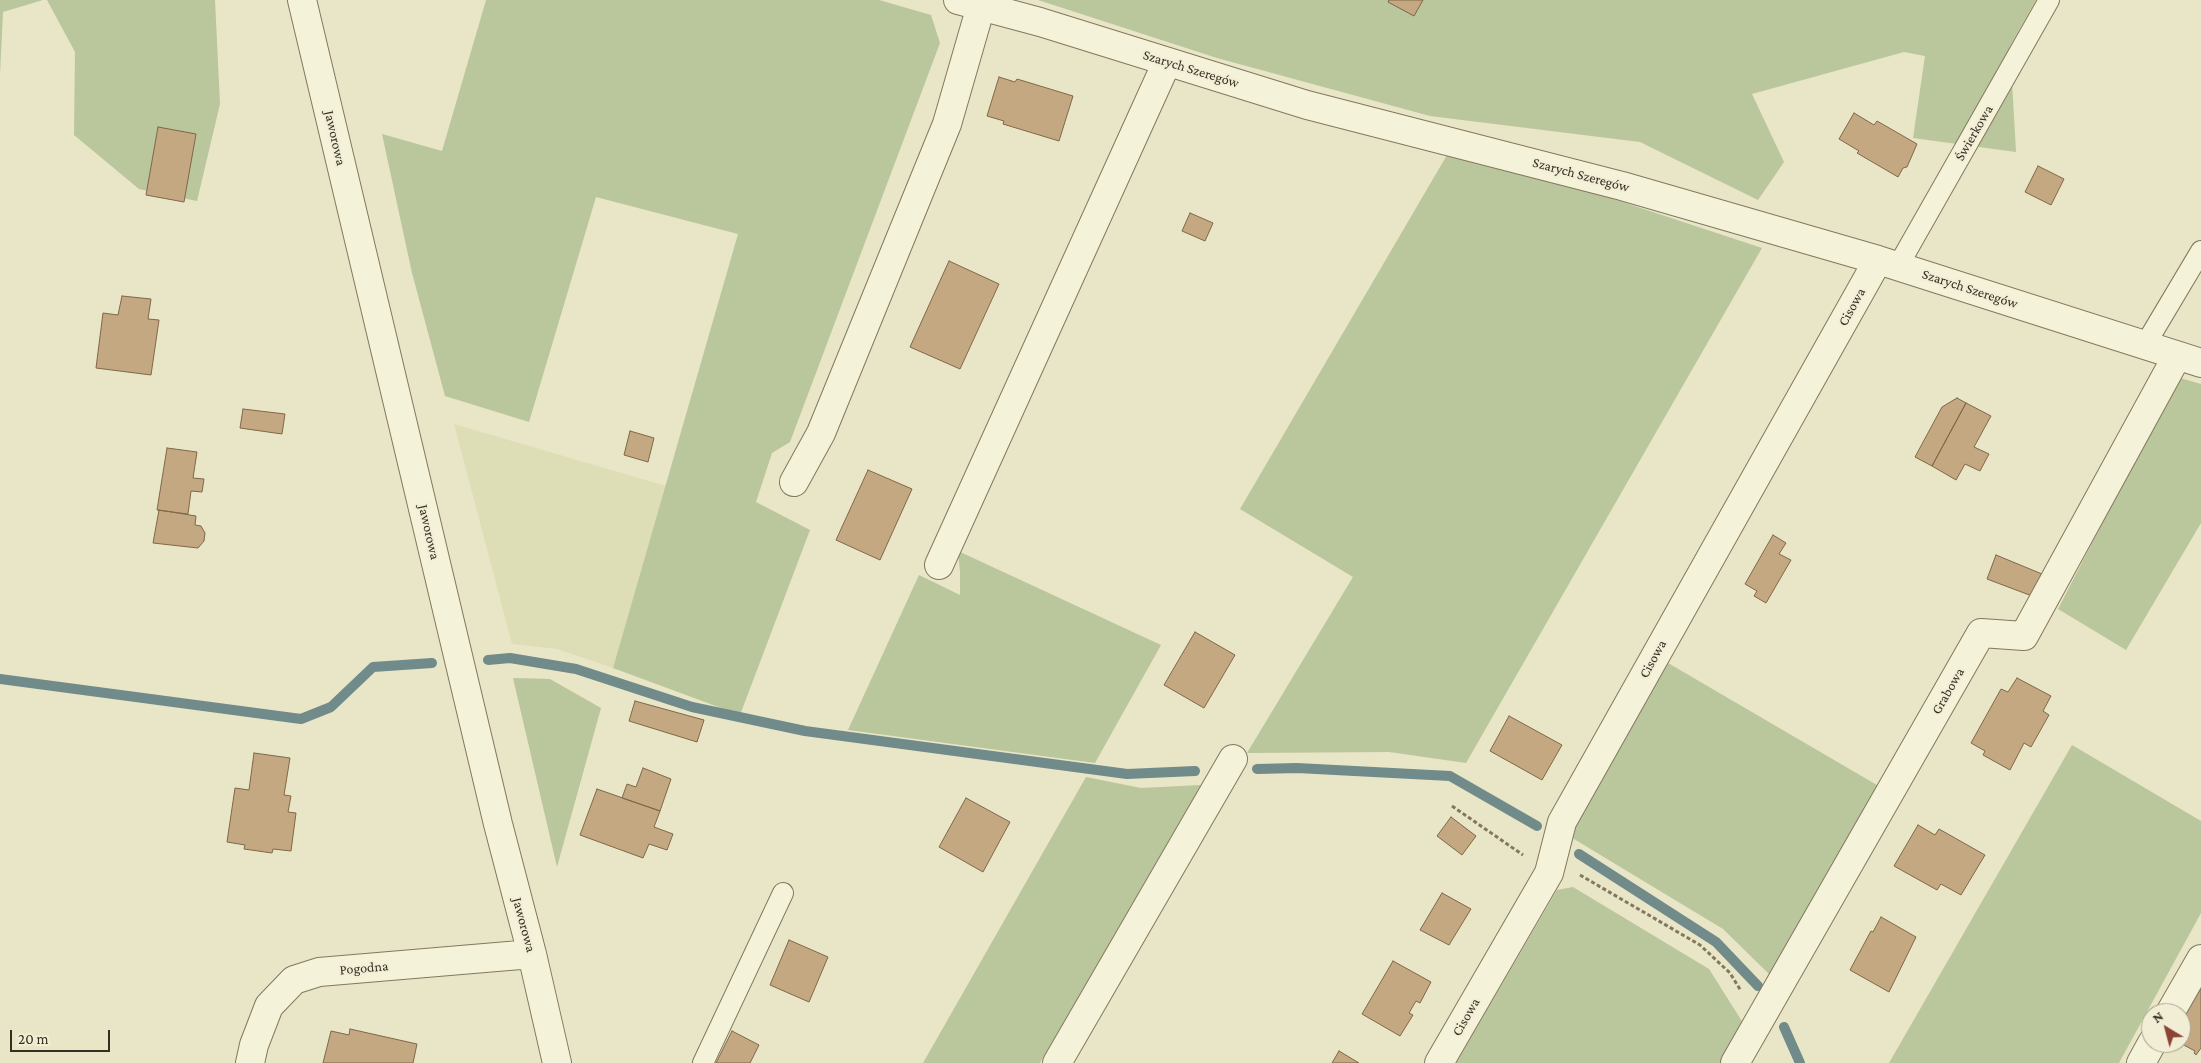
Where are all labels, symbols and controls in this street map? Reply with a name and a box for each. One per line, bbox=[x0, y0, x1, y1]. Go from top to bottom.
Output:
street label: Szarych Szeregów bbox=[1141, 46, 1241, 92]
street label: Świerkowa bbox=[1951, 102, 1997, 164]
street label: Jaworowa bbox=[321, 109, 349, 167]
street label: Szarych Szeregów bbox=[1531, 154, 1631, 196]
street label: Szarych Szeregów bbox=[1920, 266, 2020, 312]
street label: Cisowa bbox=[1835, 285, 1869, 329]
street label: Jaworowa bbox=[415, 503, 443, 561]
street label: Cisowa bbox=[1636, 637, 1670, 681]
street label: Grabowa bbox=[1928, 665, 1968, 717]
street label: Jaworowa bbox=[509, 896, 539, 954]
street label: Pogodna bbox=[339, 958, 389, 978]
street label: Cisowa bbox=[1448, 995, 1484, 1039]
north arrow bbox=[2141, 1003, 2191, 1053]
text: N bbox=[2149, 1008, 2166, 1026]
scale bar bbox=[12, 1020, 112, 1052]
text: 20 m bbox=[18, 1031, 49, 1047]

